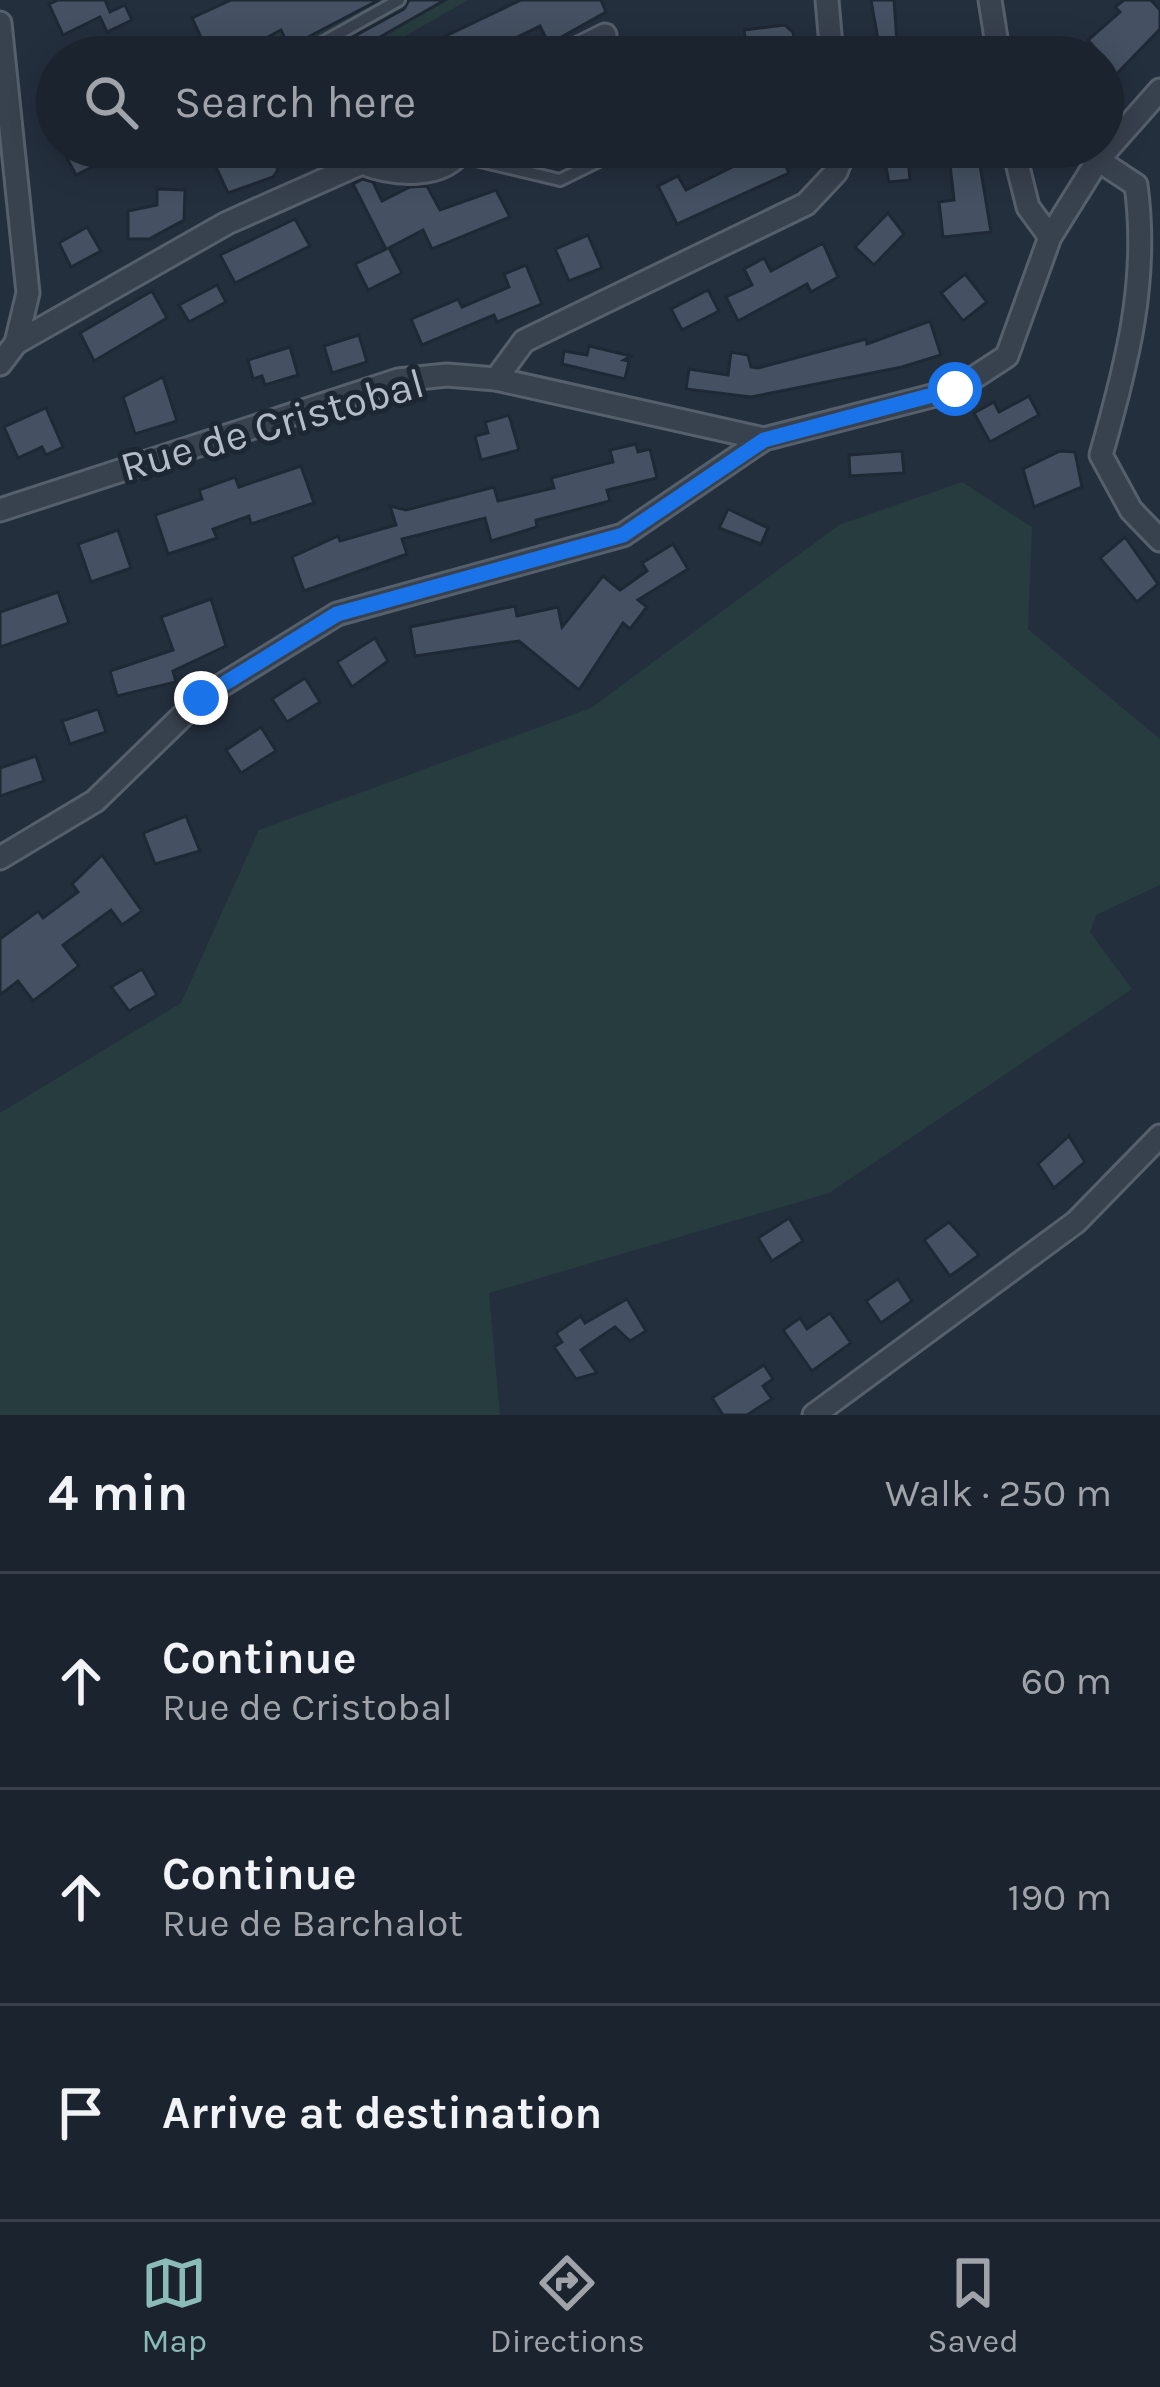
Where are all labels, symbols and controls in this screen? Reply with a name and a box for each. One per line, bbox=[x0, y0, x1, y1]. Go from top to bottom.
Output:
search box bbox=[36, 36, 1124, 168]
icon: search bbox=[78, 69, 144, 135]
text: Search here bbox=[174, 76, 416, 128]
street label: Rue de Cristobal bbox=[115, 358, 430, 492]
route start bbox=[928, 362, 982, 416]
route end bbox=[174, 671, 228, 725]
text: 4 min bbox=[48, 1463, 188, 1523]
text: Walk · 250 m bbox=[885, 1470, 1112, 1516]
text: Continue bbox=[162, 1632, 357, 1684]
icon: ahead bbox=[48, 1648, 114, 1714]
text: 60 m bbox=[1021, 1658, 1112, 1704]
text: Rue de Cristobal bbox=[162, 1684, 453, 1730]
text: Continue bbox=[162, 1848, 357, 1900]
icon: ahead bbox=[48, 1864, 114, 1930]
text: 190 m bbox=[1008, 1874, 1112, 1920]
text: Rue de Barchalot bbox=[162, 1900, 463, 1946]
icon: arrive bbox=[48, 2080, 114, 2146]
text: Arrive at destination bbox=[162, 2087, 602, 2139]
tab: Map bbox=[141, 2250, 207, 2360]
tab: Directions bbox=[490, 2250, 645, 2360]
tab: Saved bbox=[928, 2250, 1019, 2360]

